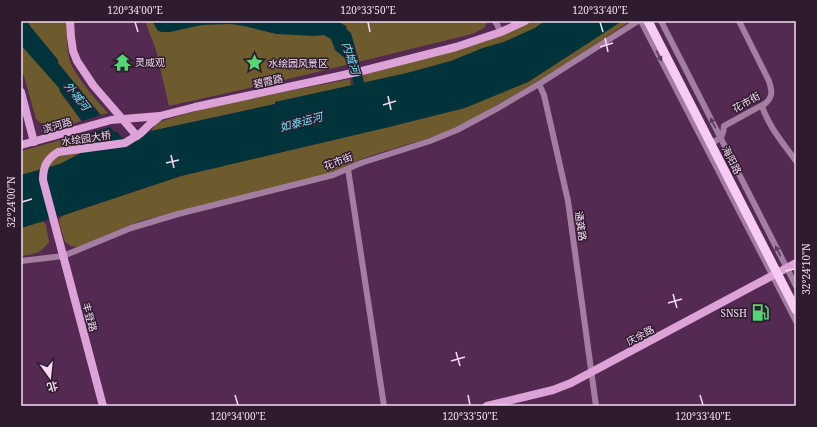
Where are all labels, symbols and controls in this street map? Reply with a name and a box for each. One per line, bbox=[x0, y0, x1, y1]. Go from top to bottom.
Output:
text: 120°34'00"E bbox=[107, 3, 163, 17]
text: 120°33'50"E bbox=[340, 3, 396, 17]
text: 120°33'40"E bbox=[572, 3, 628, 17]
water label: 内城河 bbox=[339, 40, 364, 78]
one-way arrow bbox=[656, 50, 662, 62]
temple icon: 灵威观 bbox=[112, 52, 132, 72]
place icon: 水绘园风景区 bbox=[245, 53, 265, 73]
place label: 灵威观 bbox=[135, 55, 165, 69]
place label: 水绘园风景区 bbox=[268, 56, 328, 70]
street label: 碧霞路 bbox=[252, 71, 284, 91]
water label: 外城河 bbox=[61, 78, 95, 115]
street label: 花市街 bbox=[729, 89, 763, 115]
water label: 如泰运河 bbox=[278, 108, 326, 134]
street label: 滨河路 bbox=[41, 114, 73, 136]
one-way arrow bbox=[710, 117, 716, 128]
street label: 水绘园大桥 bbox=[60, 128, 112, 148]
street label: 海阳路 bbox=[719, 143, 745, 177]
street label: 花市街 bbox=[321, 149, 355, 173]
text: 32°24'00"N bbox=[4, 176, 18, 228]
street label: 通龚路 bbox=[572, 210, 590, 242]
text: 32°24'10"N bbox=[799, 243, 813, 295]
one-way arrow bbox=[775, 245, 781, 257]
street label: 丰登路 bbox=[79, 301, 101, 333]
fuel station icon: SNSH bbox=[750, 303, 770, 323]
place label: SNSH bbox=[721, 306, 747, 320]
street label: 庆余路 bbox=[623, 322, 657, 348]
north arrow bbox=[30, 357, 70, 397]
text: 北 bbox=[45, 378, 60, 396]
text: 120°34'00"E bbox=[210, 409, 266, 423]
text: 120°33'50"E bbox=[442, 409, 498, 423]
text: 120°33'40"E bbox=[675, 409, 731, 423]

